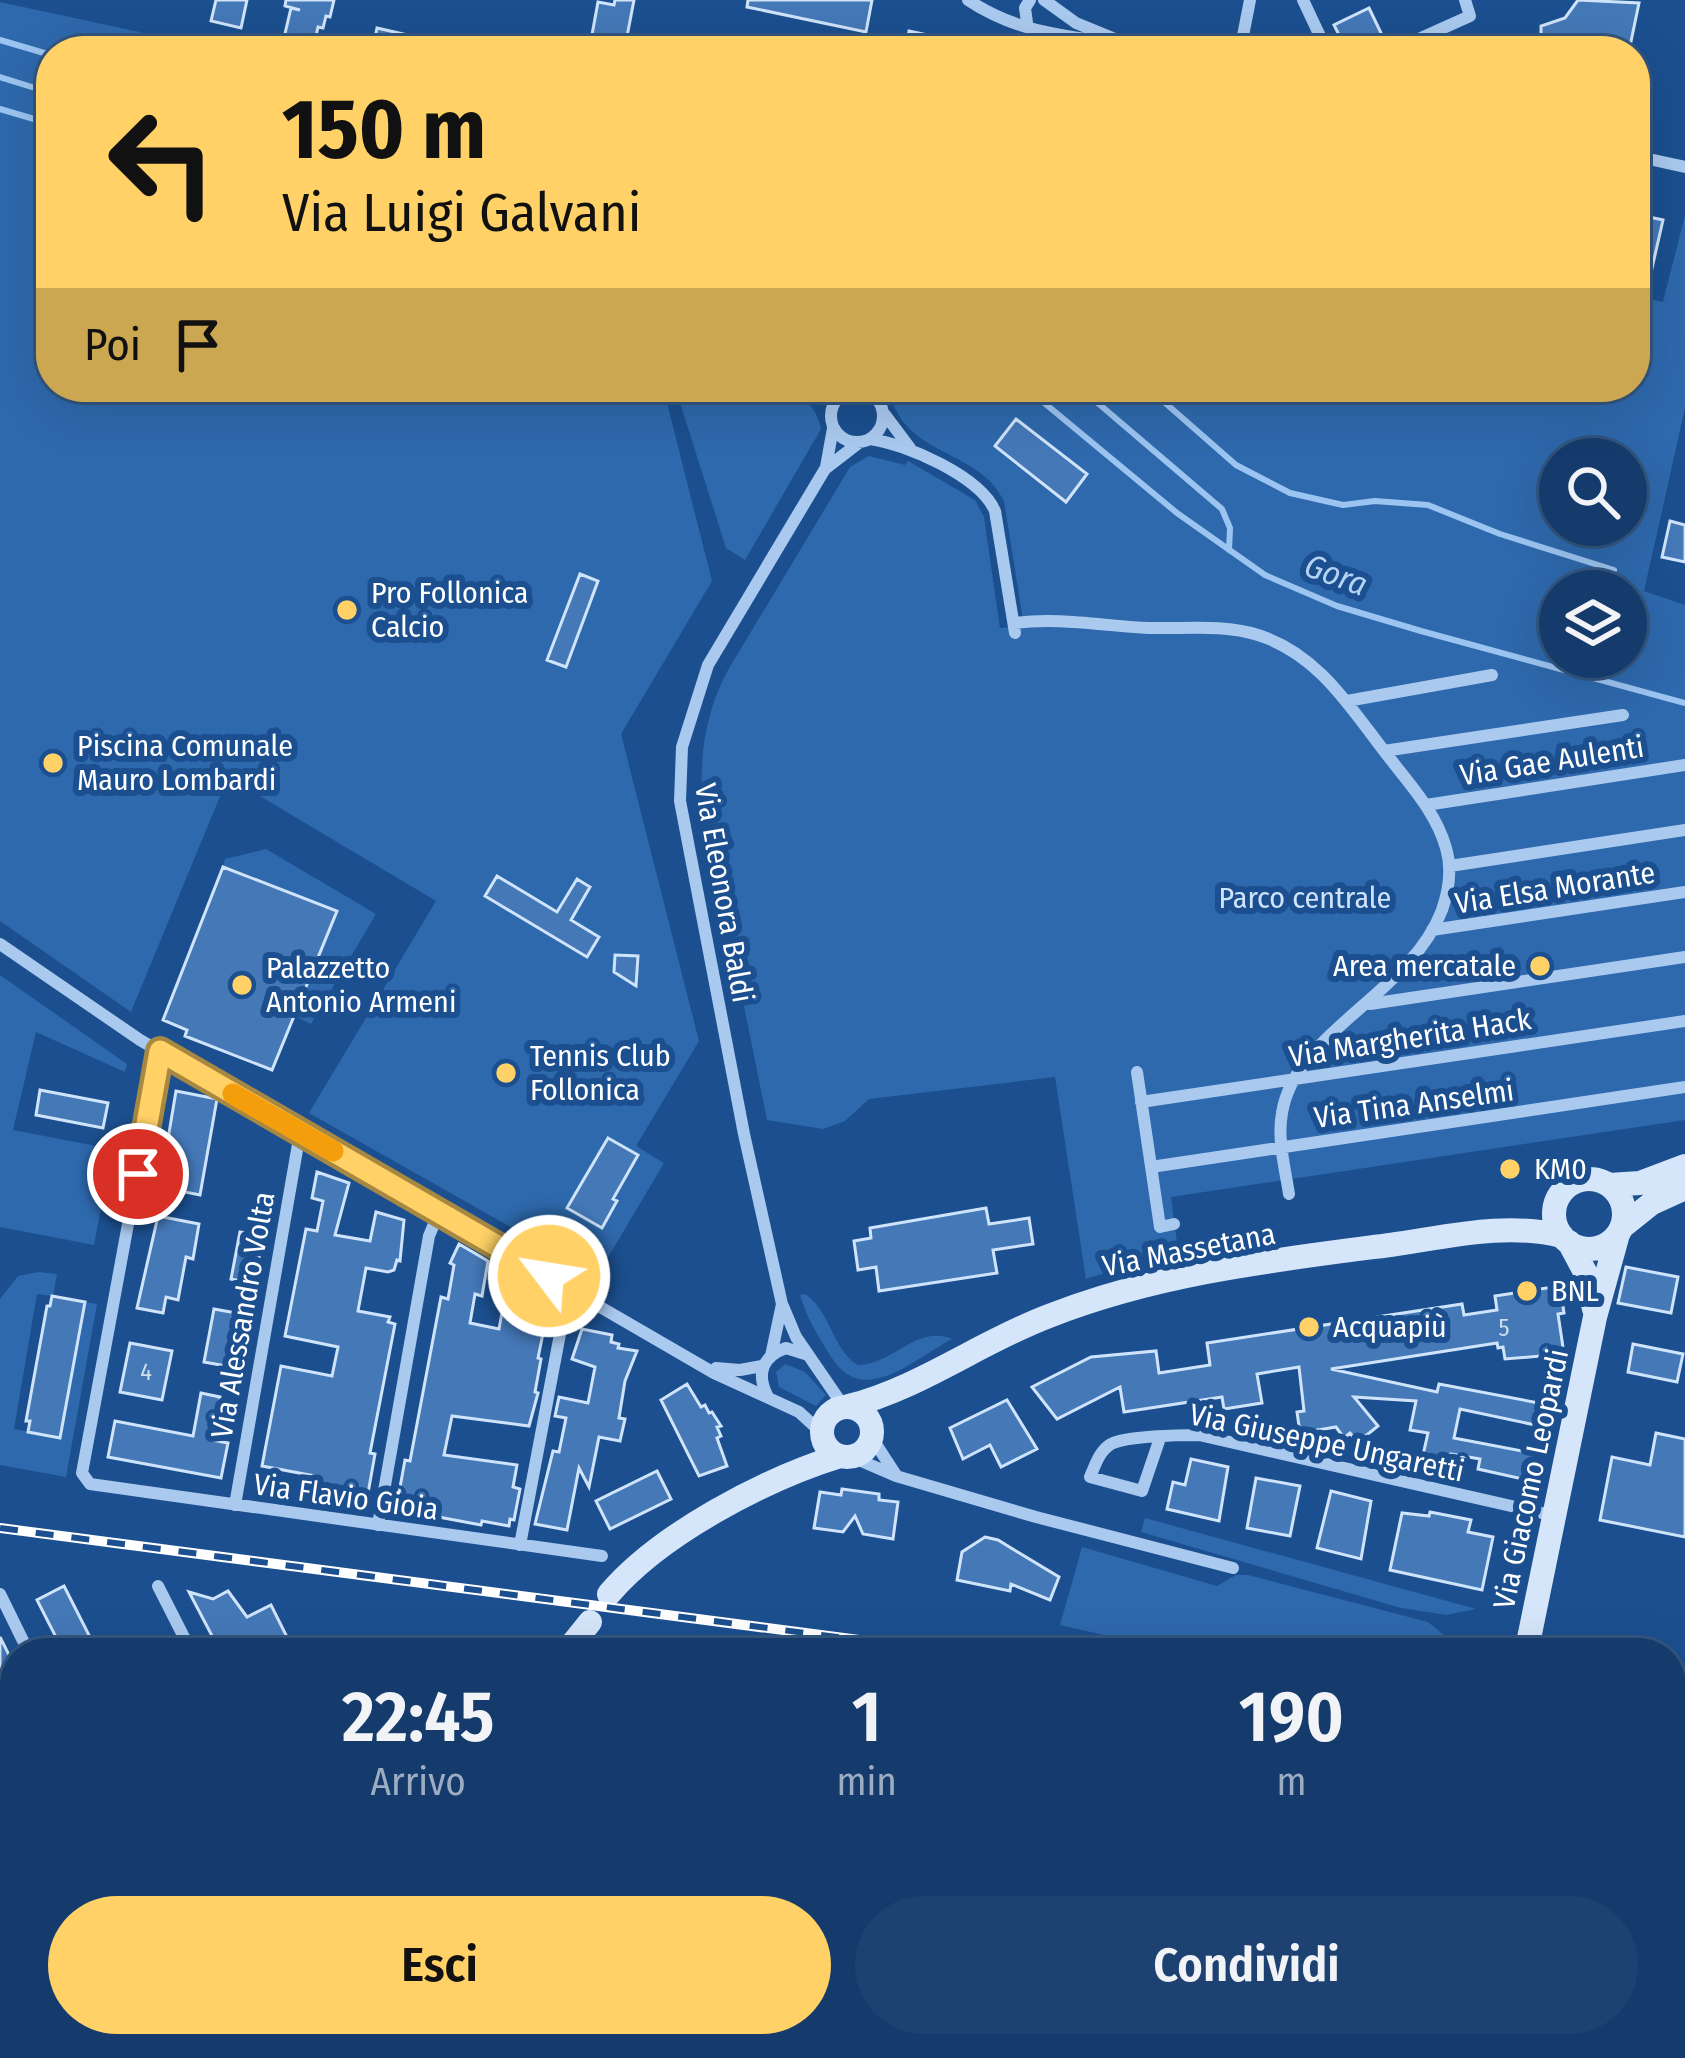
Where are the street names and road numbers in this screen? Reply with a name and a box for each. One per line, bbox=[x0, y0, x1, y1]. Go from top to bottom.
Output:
street label: Via Gae Aulenti bbox=[1458, 729, 1646, 793]
street label: Via Eleonora Baldi bbox=[687, 781, 761, 1005]
street label: Via Elsa Morante bbox=[1452, 854, 1658, 922]
street label: Via Margherita Hack bbox=[1286, 1001, 1534, 1075]
street label: Via Tina Anselmi bbox=[1312, 1072, 1516, 1136]
street label: Via Alessandro Volta bbox=[204, 1189, 282, 1441]
street label: Via Massetana bbox=[1099, 1216, 1279, 1284]
street label: Via Giacomo Leopardi bbox=[1486, 1346, 1576, 1612]
street label: Via Giuseppe Ungaretti bbox=[1186, 1396, 1468, 1490]
street label: Via Flavio Gioia bbox=[251, 1466, 441, 1528]

